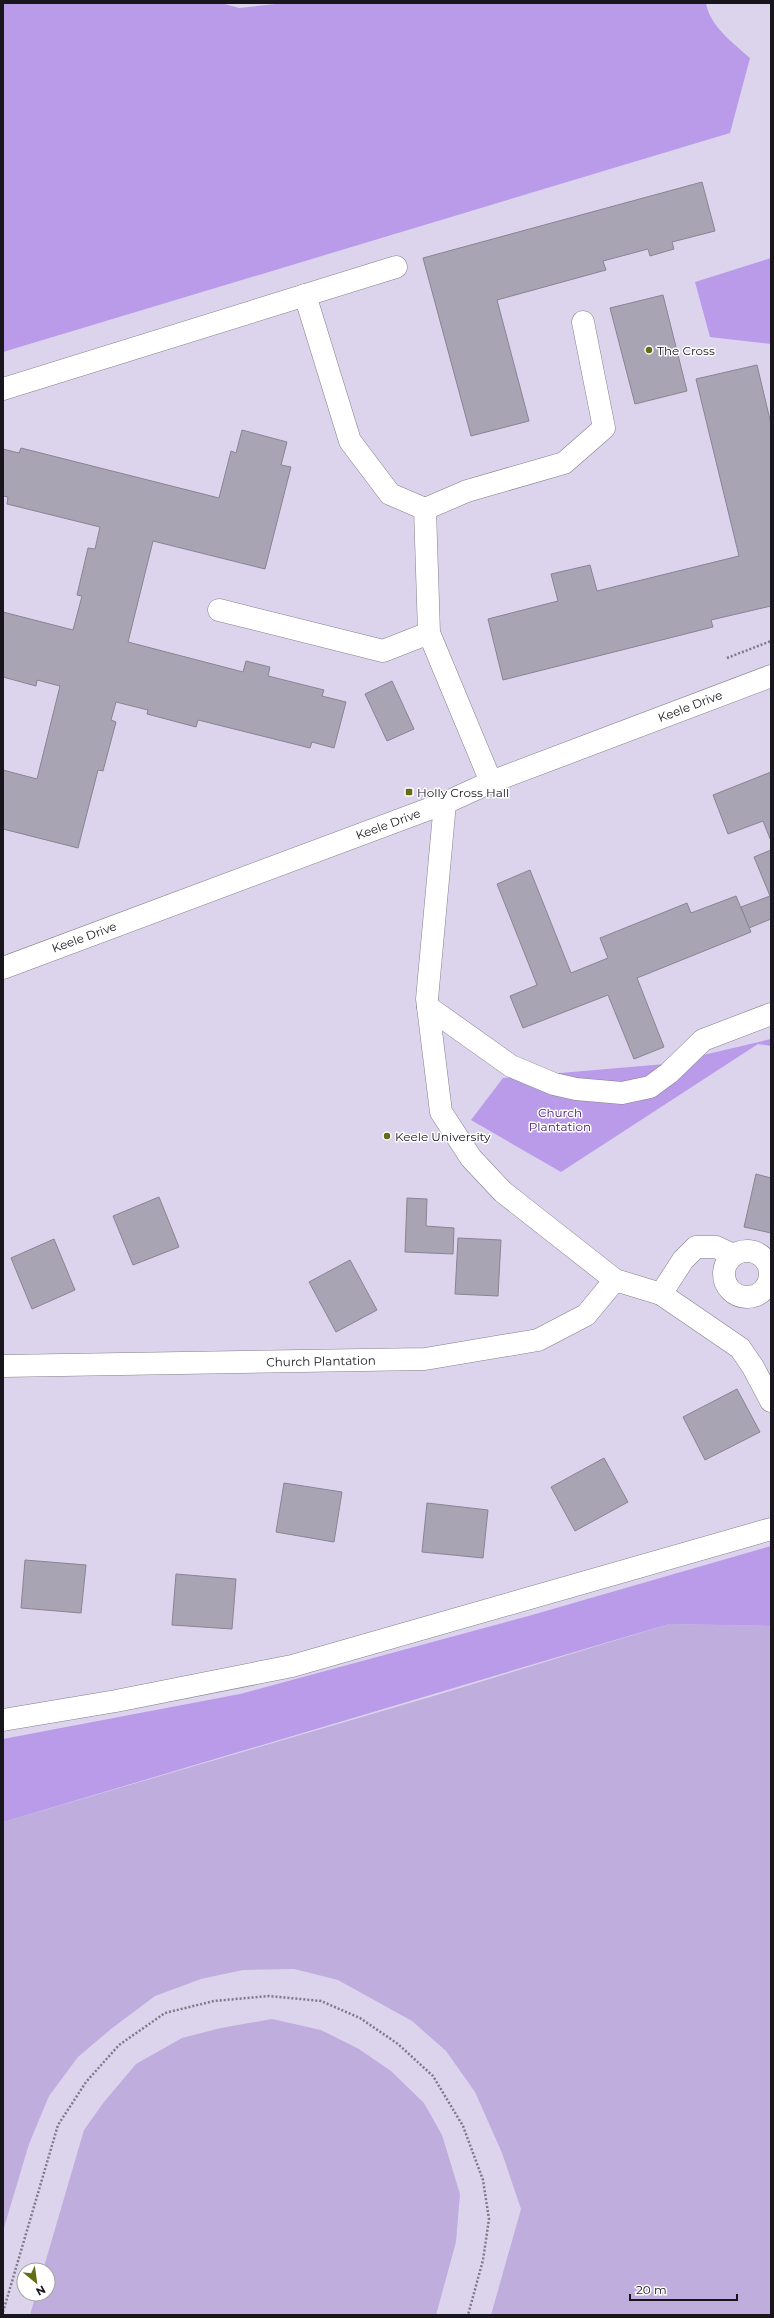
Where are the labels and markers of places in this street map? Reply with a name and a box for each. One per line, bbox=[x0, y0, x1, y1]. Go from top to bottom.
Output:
place label: The Cross bbox=[657, 343, 715, 358]
marker: The Cross bbox=[644, 345, 654, 355]
place label: Holly Cross Hall bbox=[417, 785, 509, 800]
marker: Holly Cross Hall bbox=[404, 787, 414, 797]
place label: Keele University bbox=[395, 1129, 491, 1144]
marker: Keele University bbox=[382, 1131, 392, 1141]

